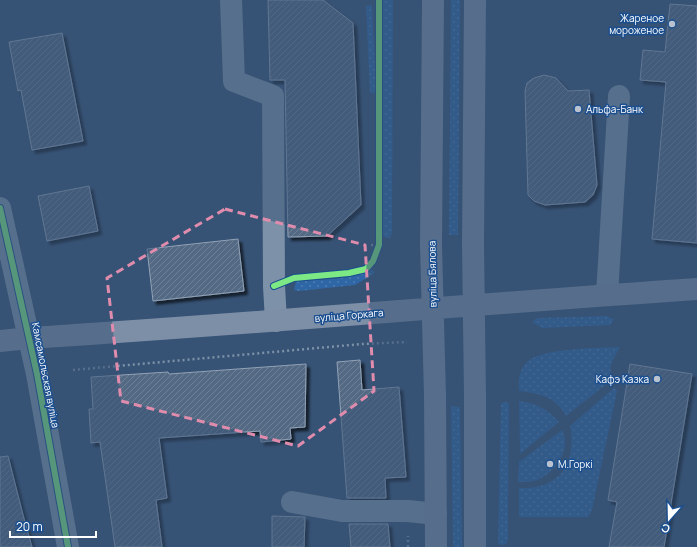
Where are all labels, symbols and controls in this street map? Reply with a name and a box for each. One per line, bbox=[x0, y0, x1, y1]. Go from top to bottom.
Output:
place label: Жареное мороженое bbox=[609, 11, 664, 37]
marker: Жареное мороженое bbox=[667, 19, 677, 29]
place label: Альфа-Банк bbox=[586, 102, 644, 116]
marker: Альфа-Банк bbox=[573, 104, 583, 114]
street label: вуліца Бялова bbox=[424, 241, 440, 307]
street label: вуліца Горкага bbox=[314, 305, 384, 325]
street label: Камсамольская вуліца bbox=[29, 321, 63, 429]
place label: Кафэ Казка bbox=[596, 372, 649, 386]
marker: Кафэ Казка bbox=[652, 374, 662, 384]
place label: М.Горкі bbox=[558, 457, 593, 471]
marker: М.Горкі bbox=[545, 459, 555, 469]
north arrow bbox=[649, 499, 689, 539]
scale bar bbox=[10, 513, 96, 539]
text: 20 m bbox=[16, 518, 43, 535]
text: С bbox=[659, 520, 672, 537]

